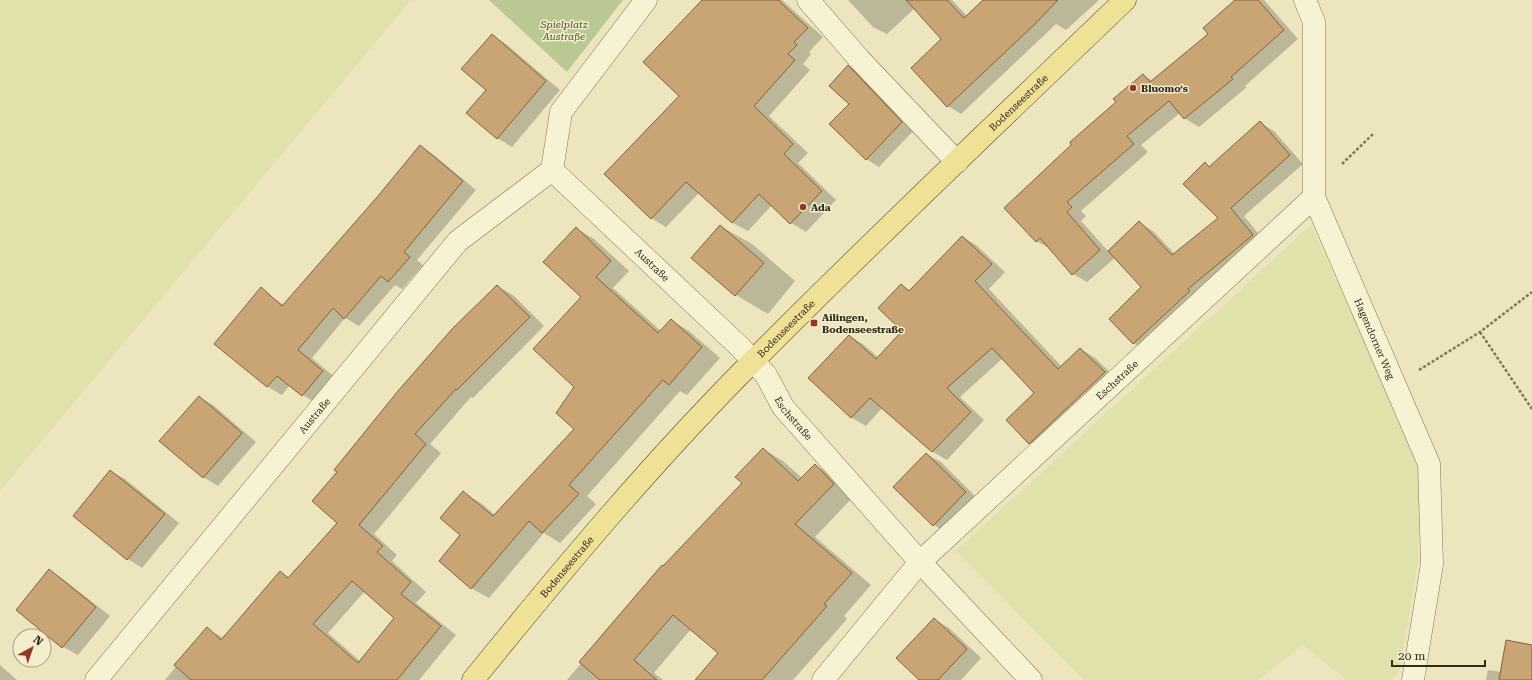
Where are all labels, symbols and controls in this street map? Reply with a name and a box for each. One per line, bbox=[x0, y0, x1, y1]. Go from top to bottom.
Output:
park label: Spielplatz Austraße bbox=[539, 19, 588, 42]
street label: Bodenseestraße bbox=[987, 71, 1050, 133]
marker: Bluomo‘s bbox=[1128, 83, 1138, 93]
place label: Bluomo‘s bbox=[1141, 83, 1188, 94]
marker: Ada bbox=[798, 202, 808, 212]
place label: Ada bbox=[811, 202, 831, 213]
street label: Austraße bbox=[633, 246, 672, 284]
street label: Hagendorner Weg bbox=[1353, 296, 1397, 381]
street label: Bodenseestraße bbox=[755, 297, 817, 359]
place label: Ailingen, Bodenseestraße bbox=[822, 312, 904, 335]
marker: Ailingen, Bodenseestraße bbox=[809, 318, 819, 328]
street label: Eschstraße bbox=[1094, 357, 1140, 402]
street label: Austraße bbox=[296, 395, 332, 435]
street label: Eschstraße bbox=[773, 395, 815, 442]
street label: Bodenseestraße bbox=[538, 533, 596, 599]
north arrow bbox=[12, 628, 52, 668]
text: N bbox=[31, 633, 46, 649]
scale bar bbox=[1392, 642, 1485, 668]
text: 20 m bbox=[1398, 649, 1425, 663]

